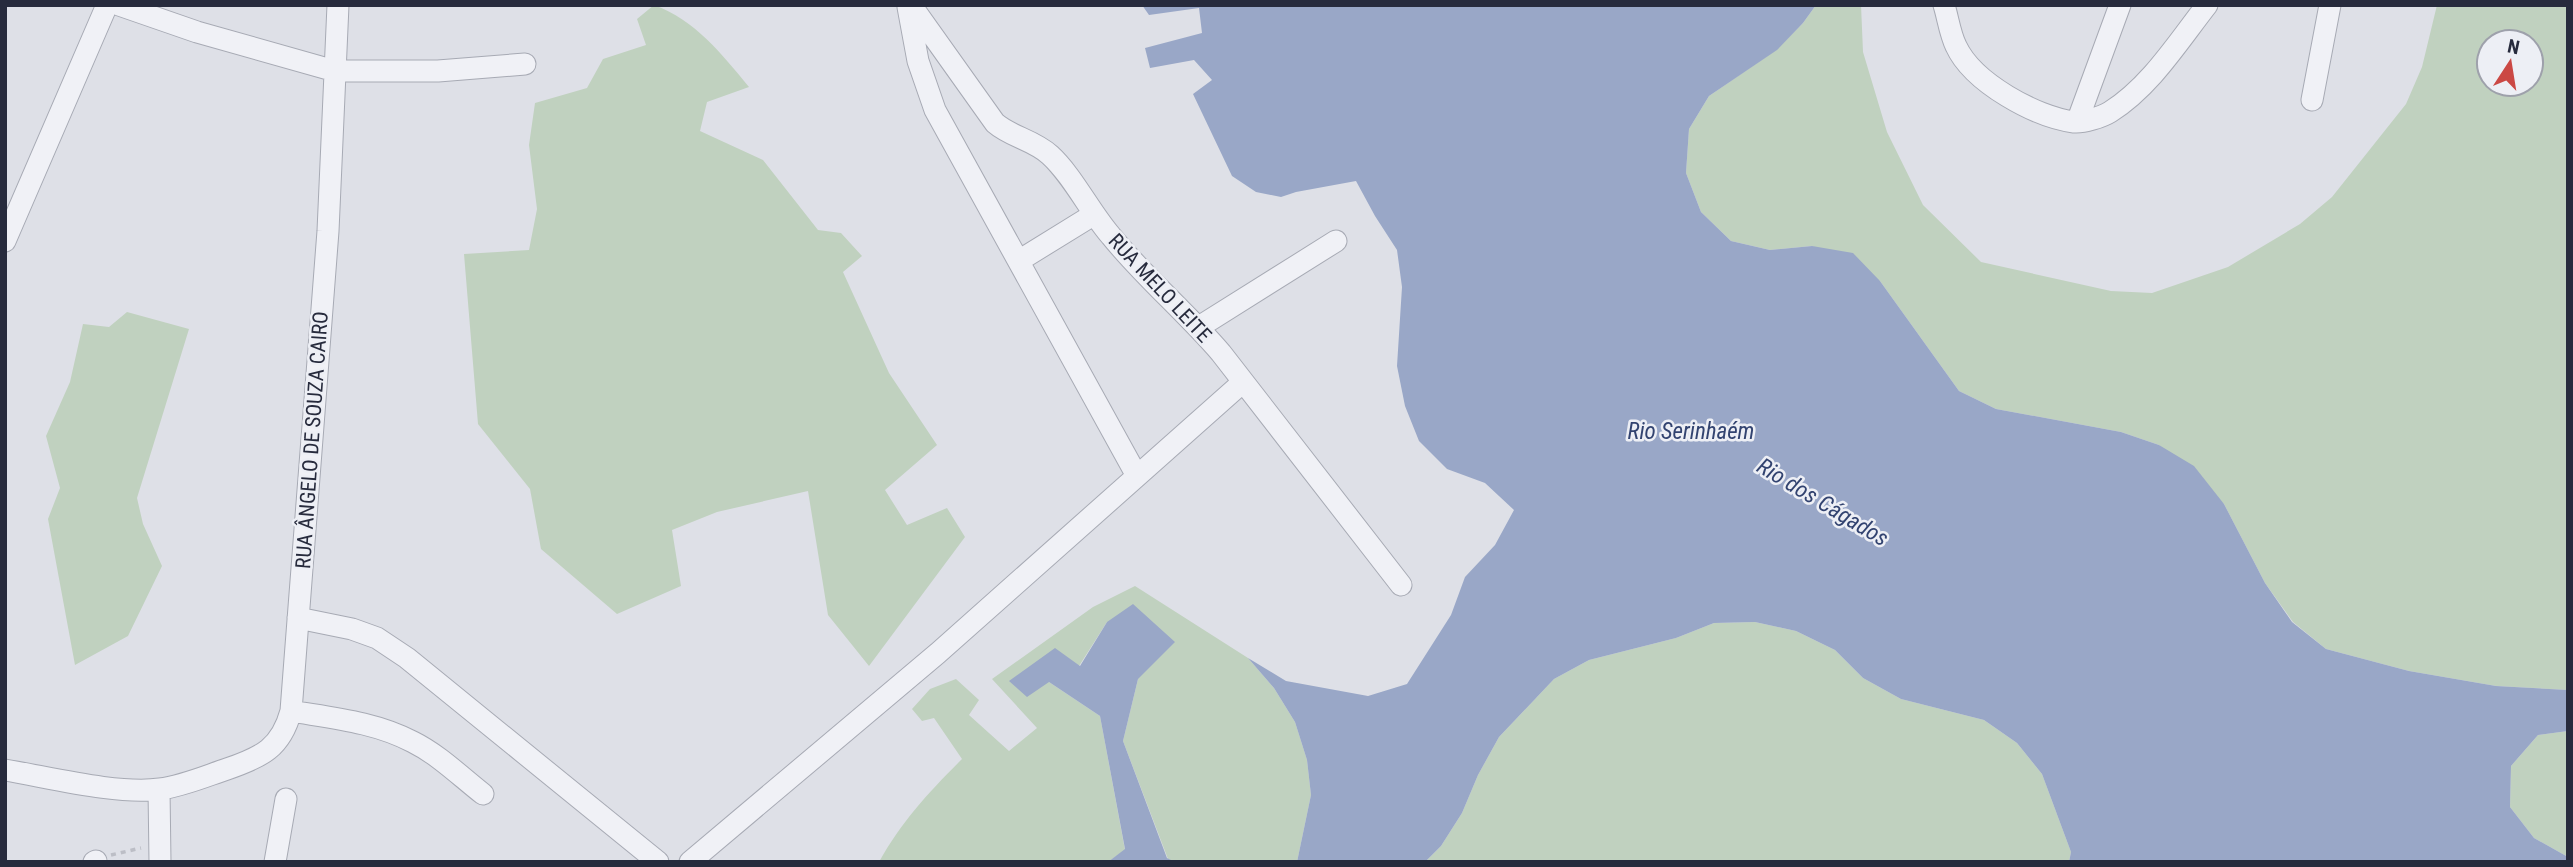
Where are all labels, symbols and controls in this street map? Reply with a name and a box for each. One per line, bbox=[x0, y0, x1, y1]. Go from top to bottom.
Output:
north arrow bbox=[2475, 28, 2545, 98]
text: N bbox=[2505, 34, 2522, 59]
street label: RUA MELO LEITE bbox=[1104, 229, 1216, 347]
street label: RUA ÂNGELO DE SOUZA CAIRO bbox=[291, 310, 333, 570]
water label: Rio Serinhaém bbox=[1628, 418, 1754, 445]
water label: Rio dos Cágados bbox=[1752, 453, 1893, 552]

